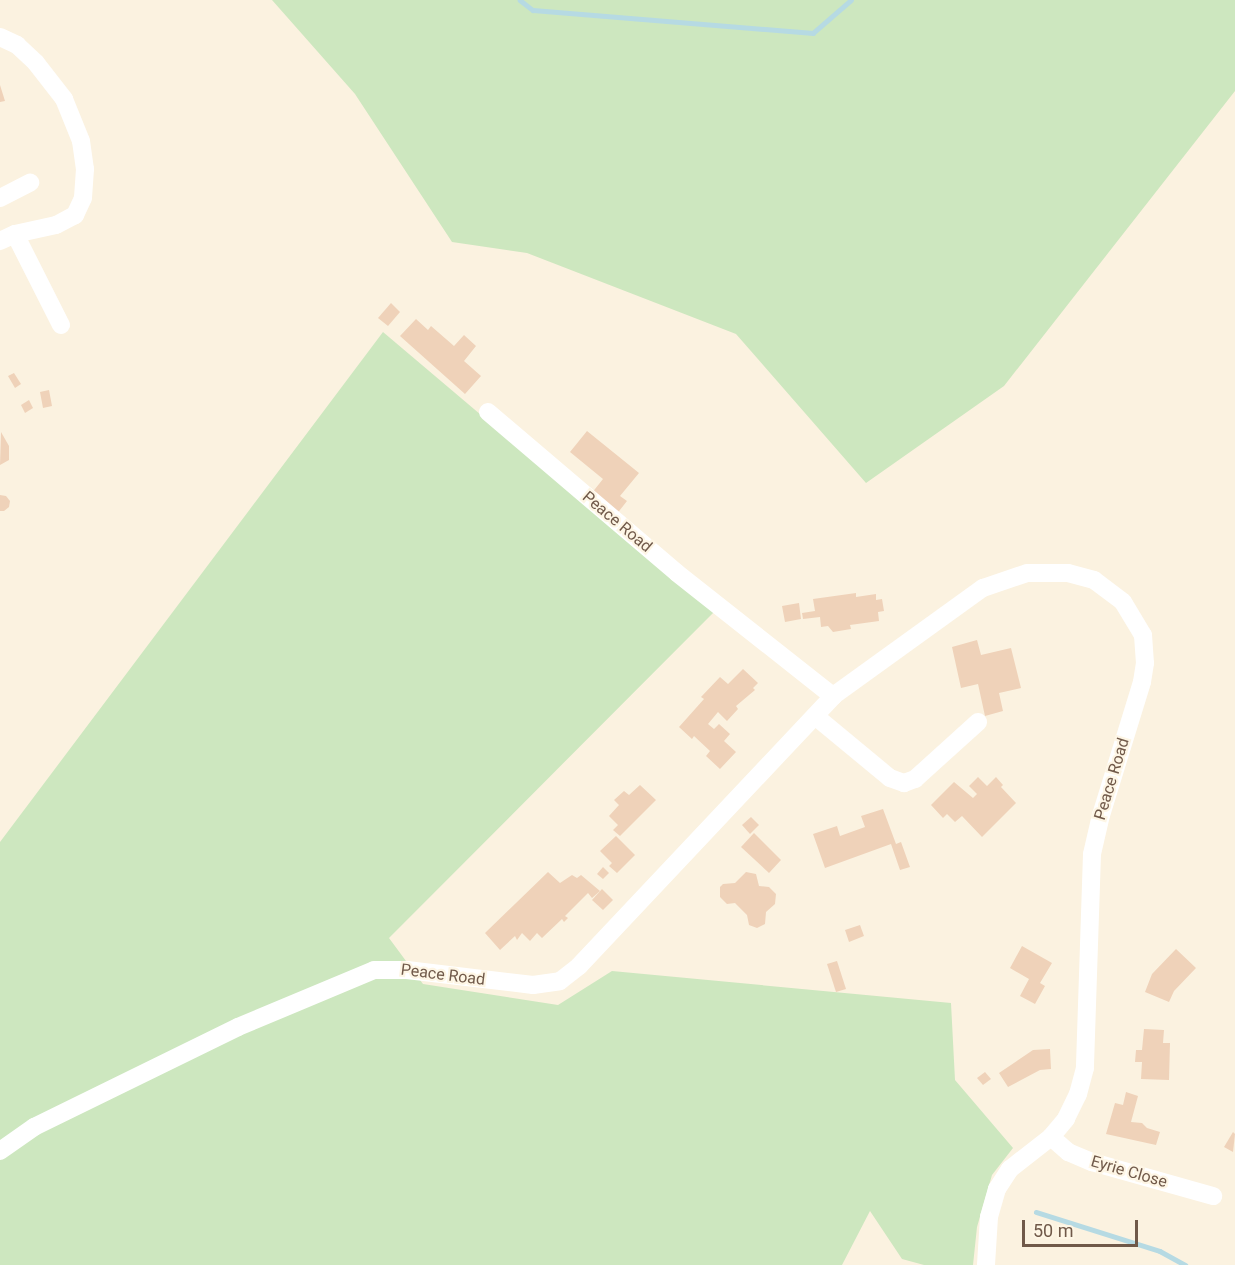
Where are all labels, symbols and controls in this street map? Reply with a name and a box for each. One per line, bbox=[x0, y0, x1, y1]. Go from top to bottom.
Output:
street label: Peace Road bbox=[578, 487, 656, 557]
street label: Peace Road bbox=[1090, 736, 1134, 822]
street label: Peace Road bbox=[400, 960, 486, 990]
street label: Eyrie Close bbox=[1089, 1152, 1169, 1192]
scale bar bbox=[1025, 1208, 1140, 1246]
text: 50 m bbox=[1033, 1220, 1073, 1241]

